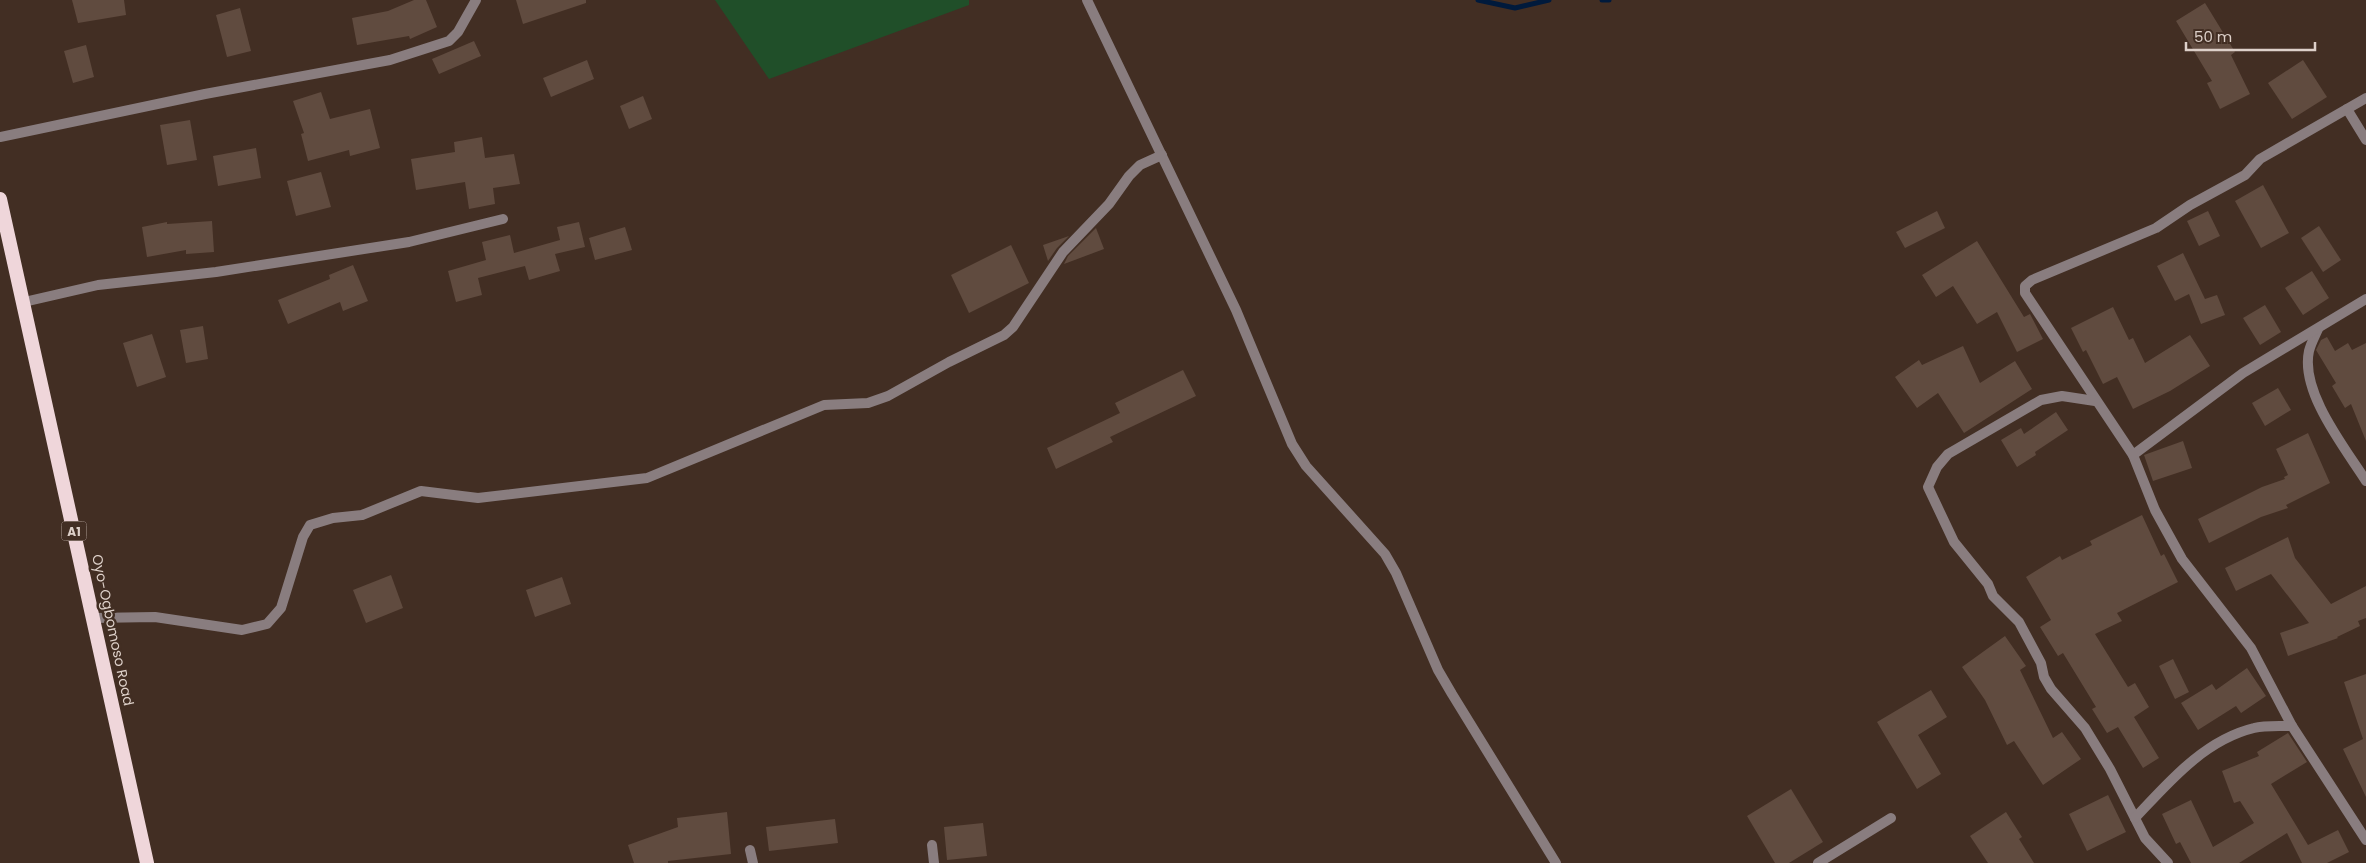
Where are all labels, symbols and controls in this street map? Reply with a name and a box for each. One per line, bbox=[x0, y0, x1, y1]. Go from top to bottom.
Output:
scale bar bbox=[2186, 20, 2315, 52]
text: 50 m bbox=[2194, 26, 2232, 47]
road number: A1 bbox=[62, 522, 86, 540]
street label: Oyo-Ogbomoso Road bbox=[87, 552, 139, 708]

